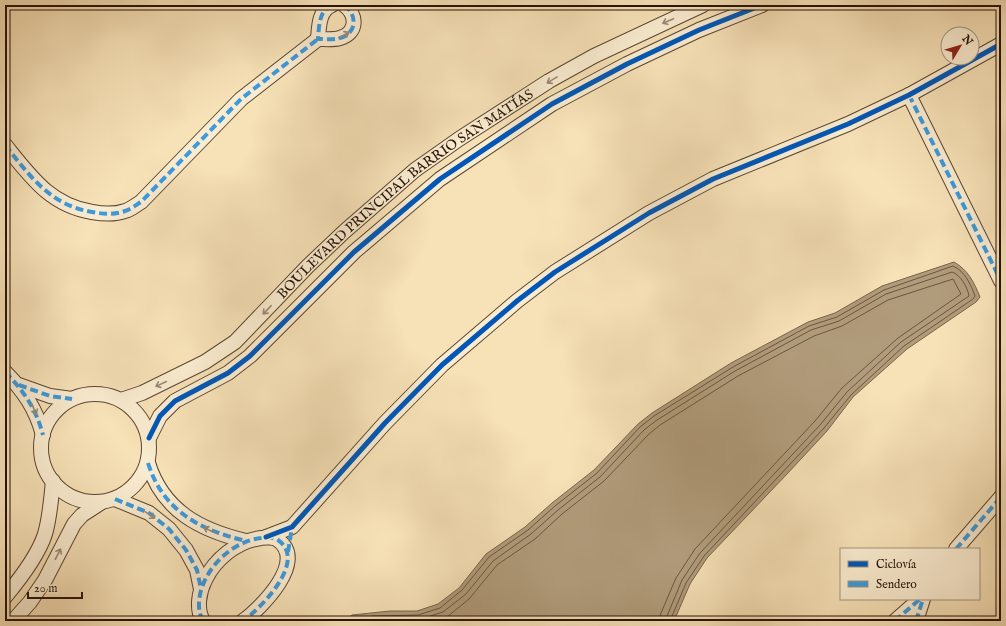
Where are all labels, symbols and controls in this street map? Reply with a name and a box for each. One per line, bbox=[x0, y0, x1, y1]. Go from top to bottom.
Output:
one-way arrow bbox=[662, 18, 674, 26]
north arrow bbox=[940, 26, 980, 66]
one-way arrow bbox=[338, 31, 350, 38]
text: N bbox=[958, 32, 976, 49]
one-way arrow bbox=[546, 76, 558, 84]
street label: BOULEVARD PRINCIPAL BARRIO SAN MATÍAS bbox=[273, 86, 537, 303]
one-way arrow bbox=[262, 305, 271, 315]
one-way arrow bbox=[156, 381, 168, 388]
one-way arrow bbox=[31, 403, 38, 415]
one-way arrow bbox=[145, 511, 156, 519]
one-way arrow bbox=[203, 526, 215, 533]
one-way arrow bbox=[55, 548, 62, 560]
legend bbox=[840, 548, 980, 600]
text: Ciclovía bbox=[876, 557, 917, 572]
scale bar bbox=[28, 574, 82, 600]
text: Sendero bbox=[876, 577, 917, 592]
text: 20 m bbox=[34, 581, 57, 596]

